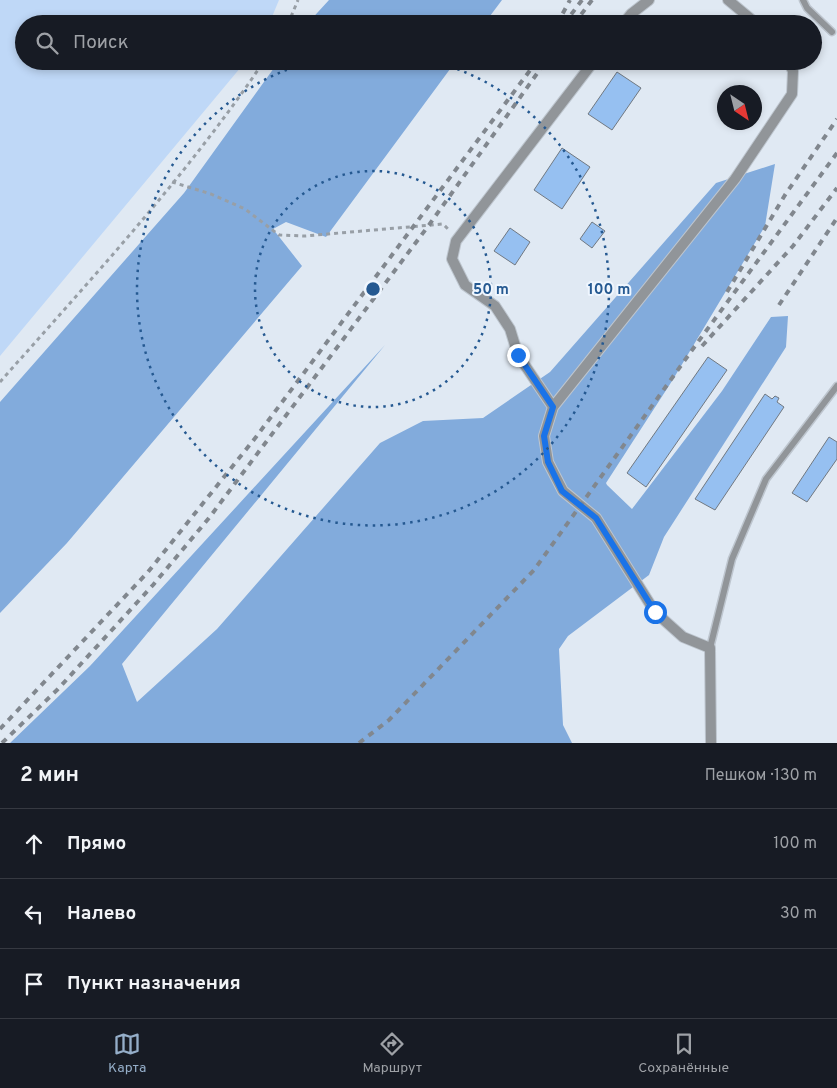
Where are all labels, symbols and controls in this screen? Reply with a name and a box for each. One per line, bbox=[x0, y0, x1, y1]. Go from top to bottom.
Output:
search box bbox=[15, 15, 822, 70]
icon: search bbox=[33, 29, 61, 57]
text: Поиск bbox=[73, 31, 129, 55]
north arrow bbox=[717, 85, 762, 130]
centre of rings bbox=[364, 280, 382, 298]
text: 50 m bbox=[473, 281, 509, 300]
text: 100 m bbox=[588, 281, 630, 300]
route end bbox=[507, 344, 530, 367]
route start bbox=[644, 601, 667, 624]
text: 2 мин bbox=[20, 762, 79, 789]
text: Пешком · 130 m bbox=[705, 766, 817, 786]
icon: ahead bbox=[20, 830, 48, 858]
text: Прямо bbox=[67, 832, 126, 856]
text: 100 m bbox=[773, 834, 817, 854]
icon: left bbox=[20, 900, 48, 928]
text: Налево bbox=[67, 902, 136, 926]
text: 30 m bbox=[780, 904, 817, 924]
icon: arrive bbox=[20, 970, 48, 998]
text: Пункт назначения bbox=[67, 972, 241, 996]
tab: Карта bbox=[108, 1030, 146, 1077]
tab: Маршрут bbox=[362, 1030, 422, 1077]
tab: Сохранённые bbox=[638, 1030, 729, 1077]

